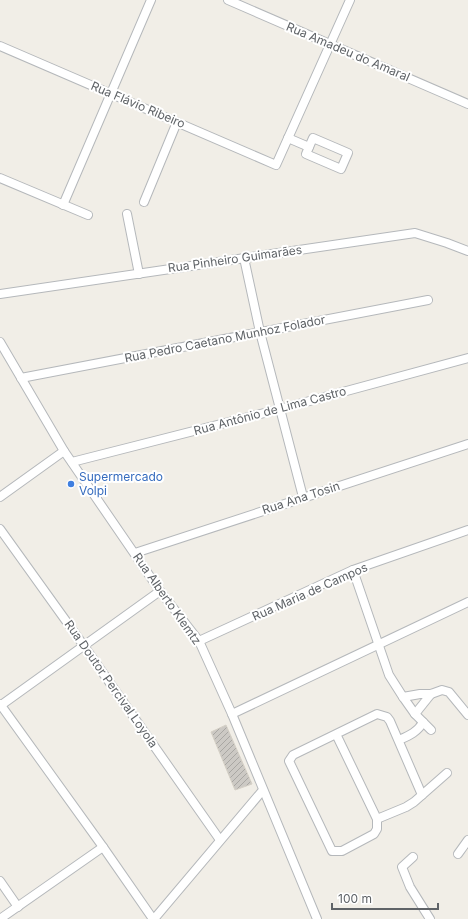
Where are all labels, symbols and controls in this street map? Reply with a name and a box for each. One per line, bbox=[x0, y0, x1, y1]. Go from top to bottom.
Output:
street label: Rua Amadeu do Amaral bbox=[284, 19, 412, 84]
street label: Rua Flávio Ribeiro bbox=[89, 78, 188, 131]
street label: Rua Pinheiro Guimarães bbox=[167, 242, 303, 275]
street label: Rua Pedro Caetano Munhoz Folador bbox=[123, 312, 327, 365]
street label: Rua Antônio de Lima Castro bbox=[192, 383, 348, 438]
place label: Supermercado Volpi bbox=[79, 469, 163, 498]
street label: Rua Ana Tosin bbox=[260, 478, 342, 517]
marker: Supermercado Volpi bbox=[66, 479, 76, 489]
street label: Rua Alberto Klemtz bbox=[130, 550, 205, 647]
street label: Rua Maria de Campos bbox=[250, 559, 370, 624]
street label: Rua Doutor Percival Loyola bbox=[62, 617, 161, 750]
scale bar bbox=[332, 885, 438, 911]
text: 100 m bbox=[338, 891, 372, 906]

